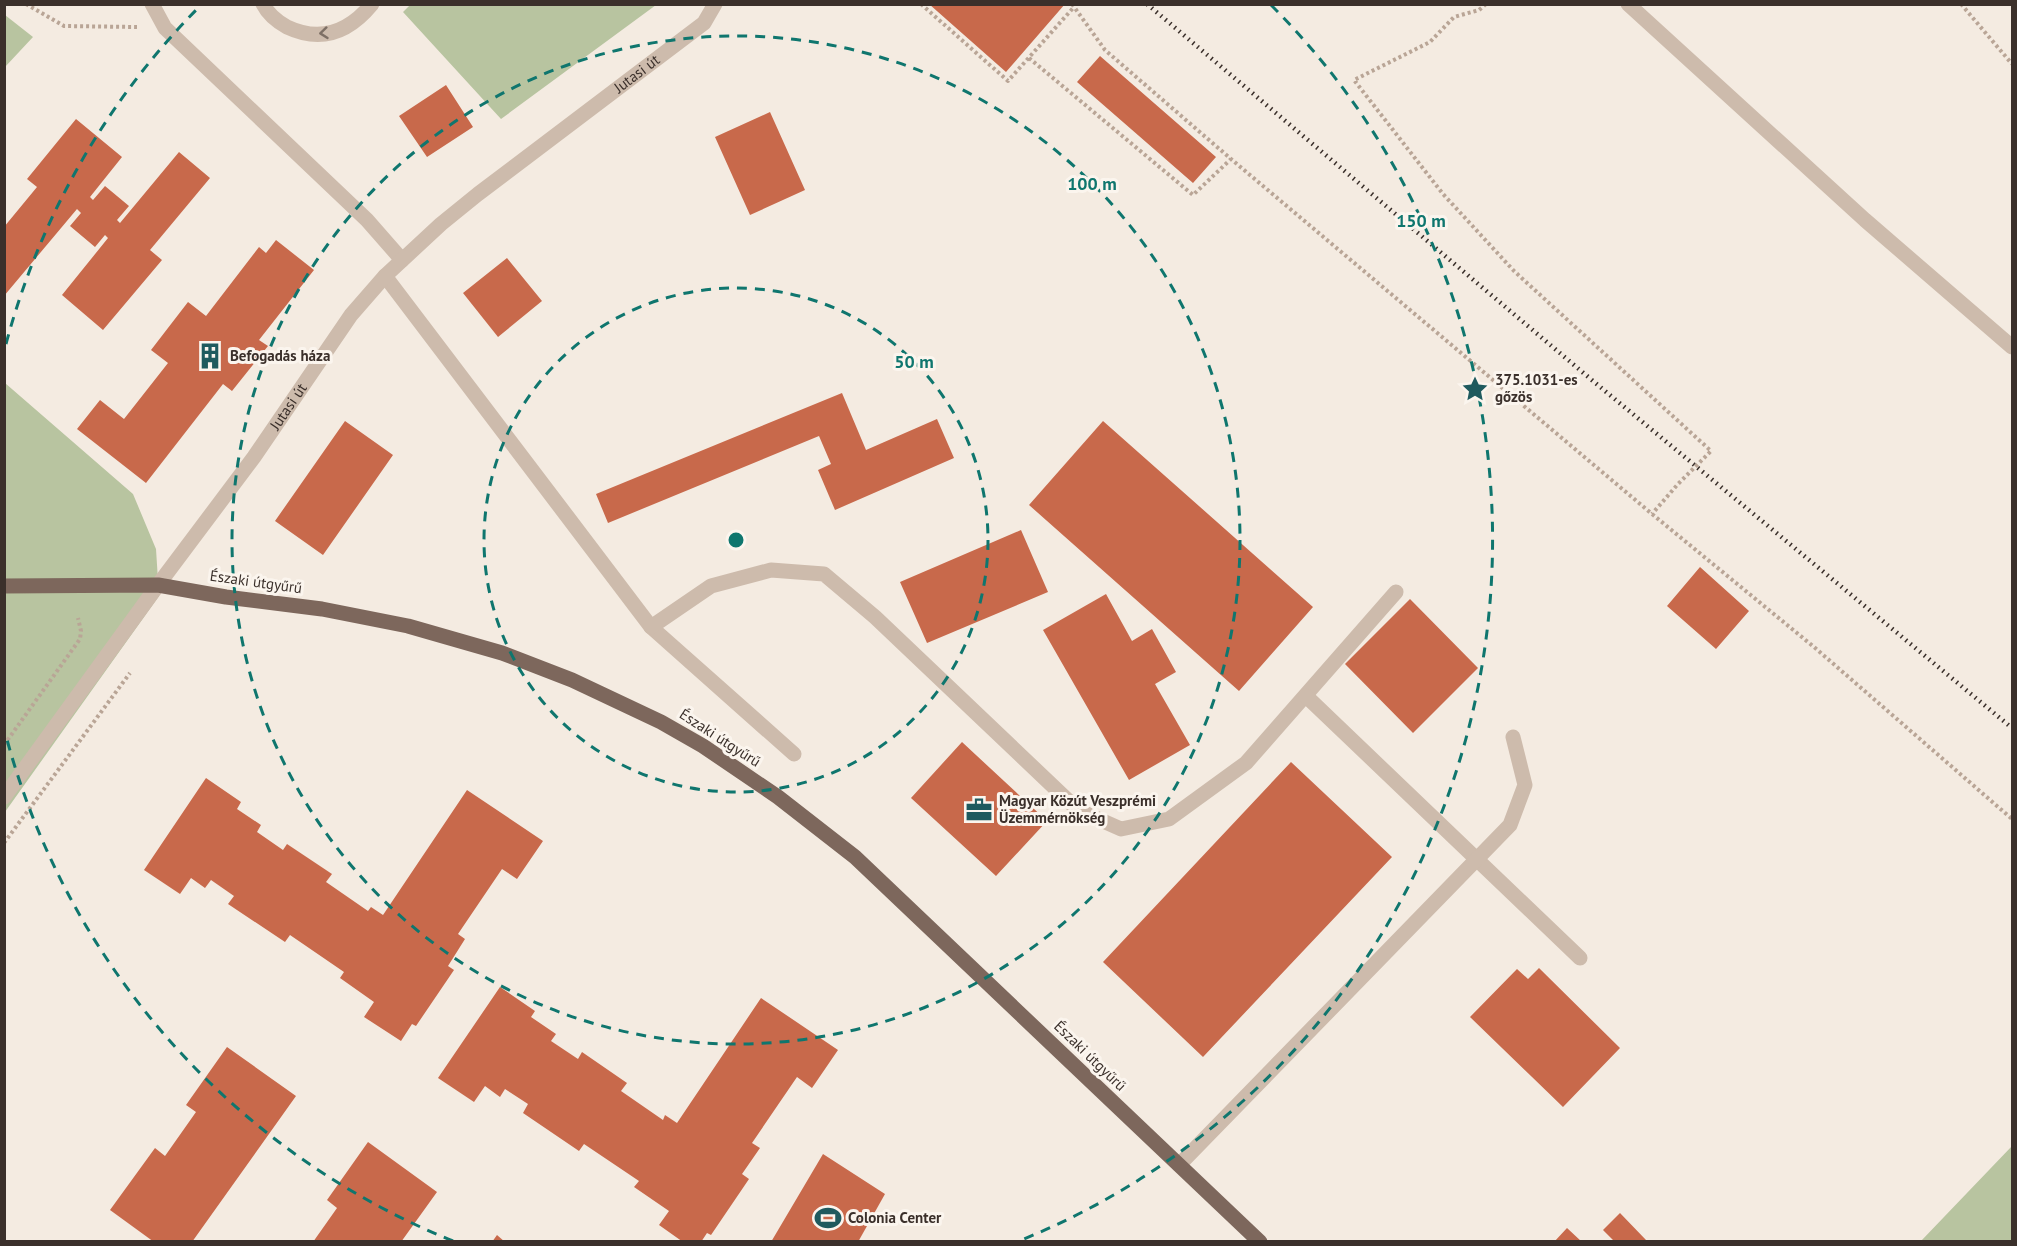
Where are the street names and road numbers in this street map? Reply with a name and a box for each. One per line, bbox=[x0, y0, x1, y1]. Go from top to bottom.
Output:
street label: Jutasi út bbox=[609, 50, 663, 97]
street label: Jutasi út bbox=[265, 379, 311, 434]
street label: Északi útgyűrű bbox=[209, 566, 303, 597]
street label: Északi útgyűrű bbox=[676, 704, 764, 771]
street label: Északi útgyűrű bbox=[1050, 1016, 1130, 1095]

